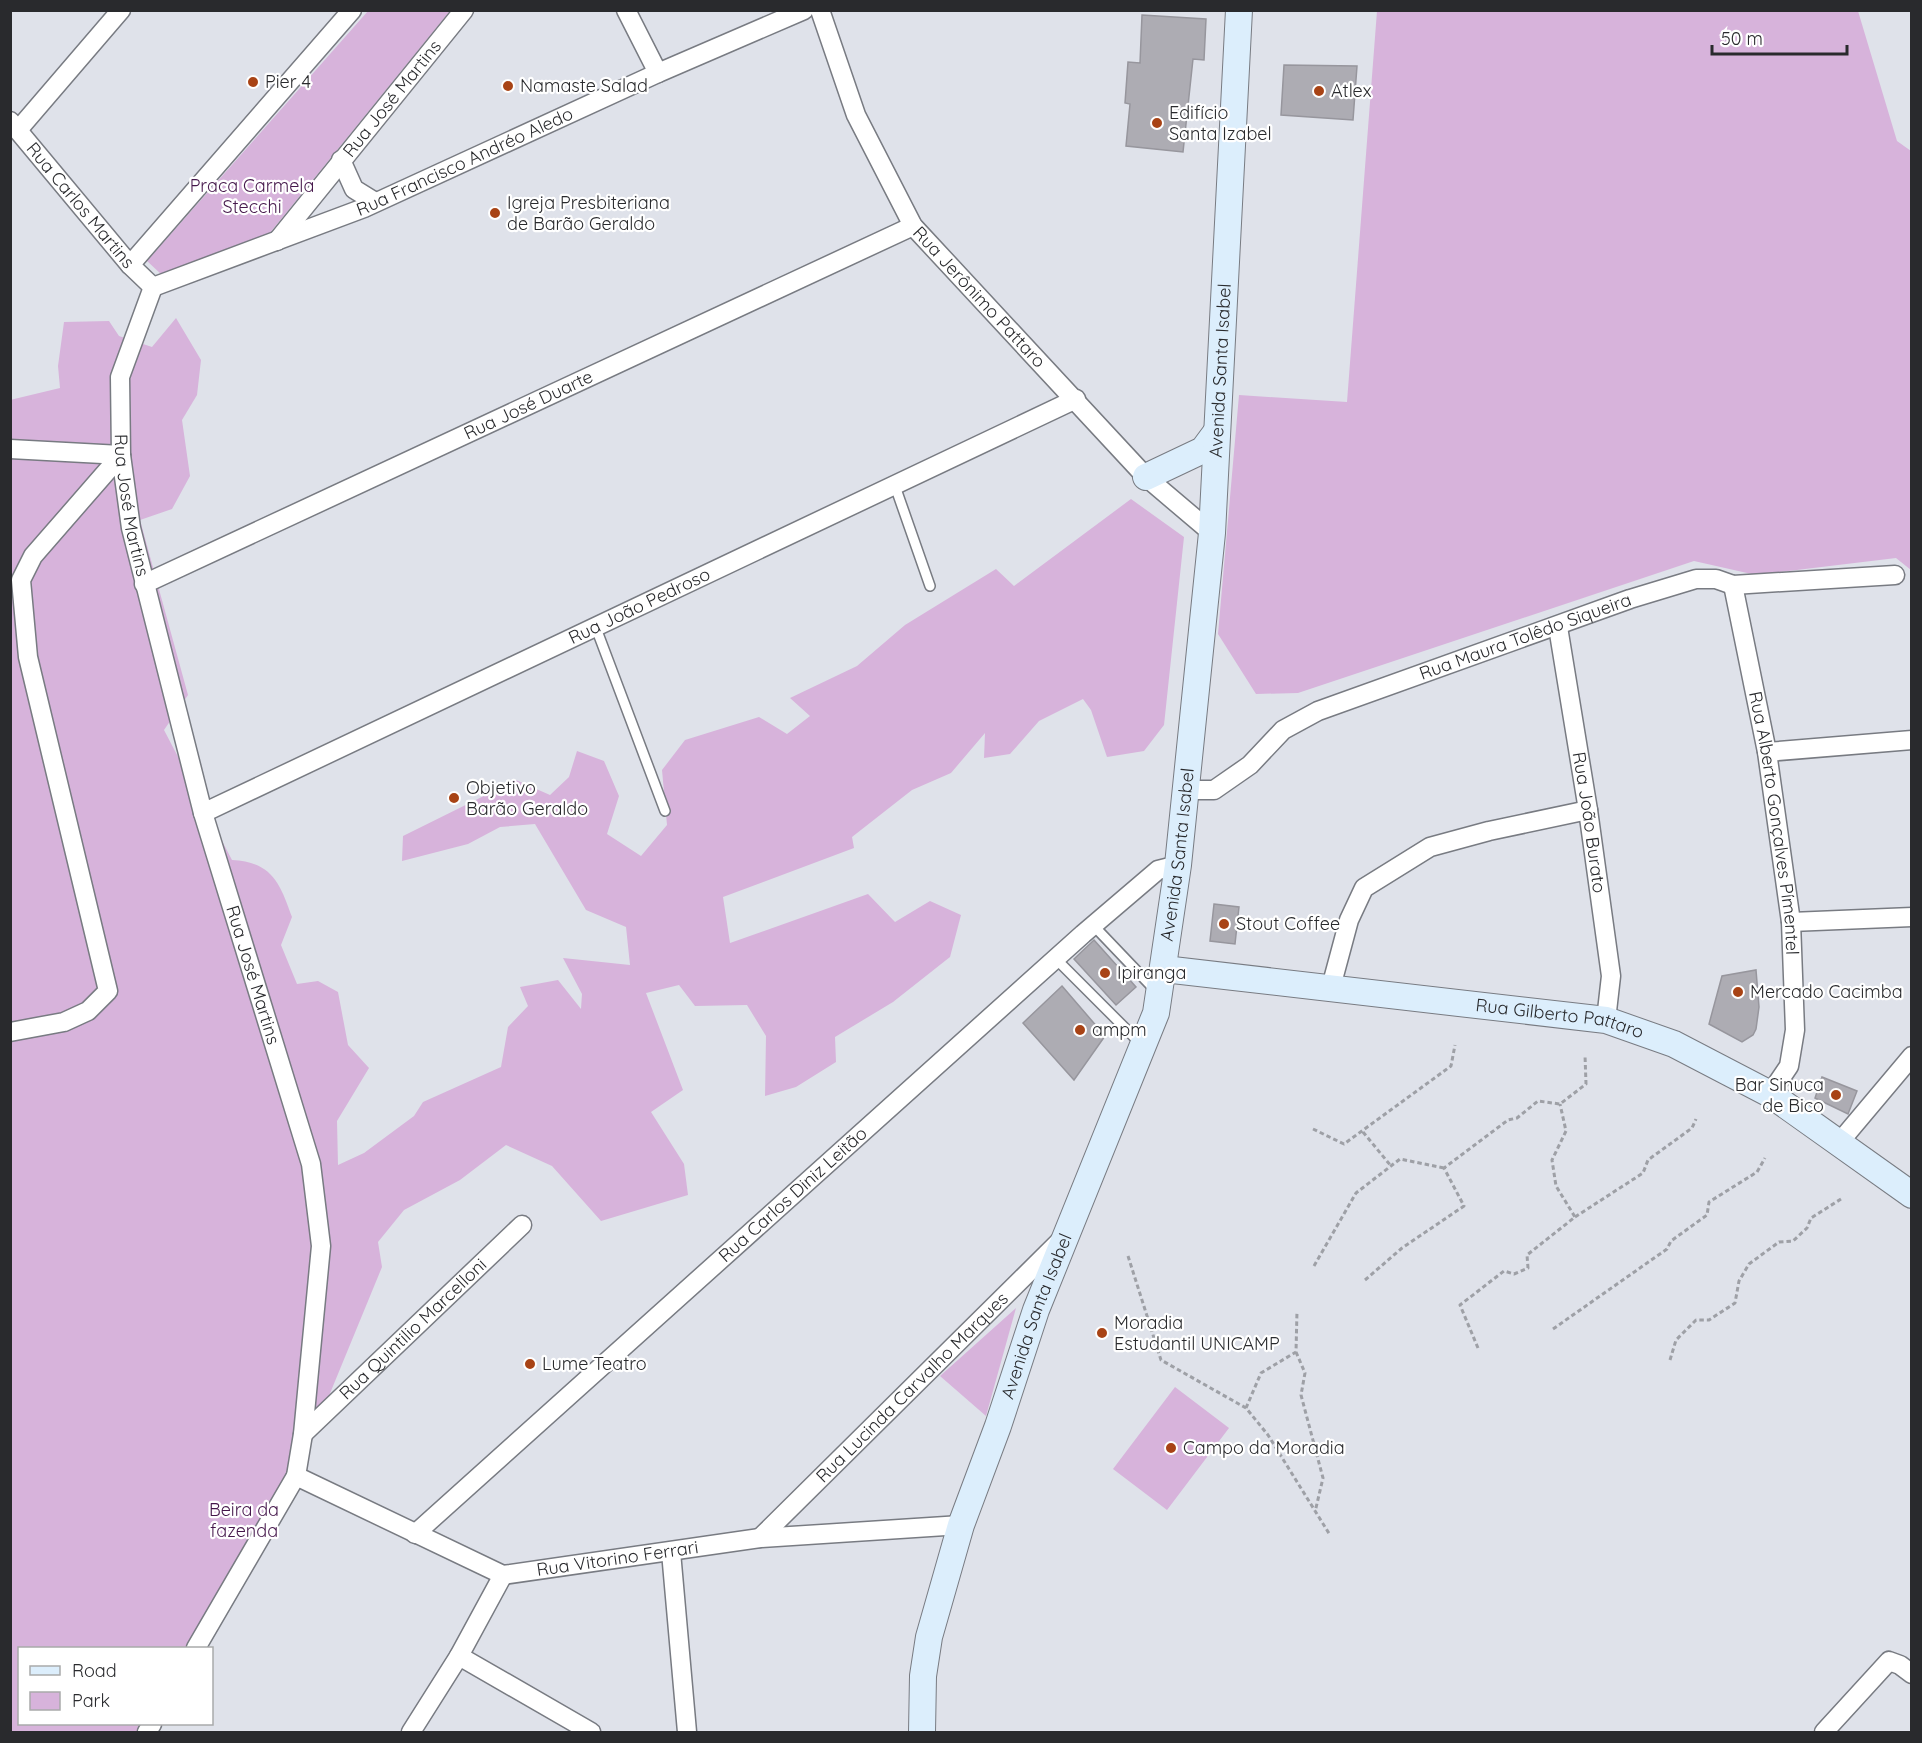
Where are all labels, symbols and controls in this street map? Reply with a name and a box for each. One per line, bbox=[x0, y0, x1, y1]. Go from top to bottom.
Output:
scale bar bbox=[1712, 18, 1847, 56]
text: 50 m bbox=[1721, 27, 1763, 50]
street label: Rua José Martins bbox=[337, 35, 446, 162]
place label: Pier 4 bbox=[265, 70, 311, 93]
place label: Namaste Salad bbox=[520, 74, 648, 97]
marker: Pier 4 bbox=[246, 75, 260, 89]
marker: Namaste Salad bbox=[501, 79, 515, 93]
place label: Atlex bbox=[1331, 79, 1372, 102]
marker: Atlex bbox=[1312, 84, 1326, 98]
place label: Edifício Santa Izabel bbox=[1169, 101, 1272, 145]
street label: Rua Francisco Andréo Aledo bbox=[353, 102, 576, 221]
marker: Edifício Santa Izabel bbox=[1150, 116, 1164, 130]
street label: Rua Carlos Martins bbox=[22, 137, 140, 273]
park label: Praca Carmela Stecchi bbox=[190, 174, 314, 218]
place label: Igreja Presbiteriana de Barão Geraldo bbox=[507, 191, 670, 235]
marker: Igreja Presbiteriana de Barão Geraldo bbox=[488, 206, 502, 220]
street label: Rua Jerônimo Pattaro bbox=[908, 221, 1051, 372]
street label: Avenida Santa Isabel bbox=[1204, 283, 1236, 458]
street label: Rua José Duarte bbox=[460, 365, 596, 445]
street label: Rua José Martins bbox=[110, 434, 155, 579]
street label: Rua João Pedroso bbox=[565, 562, 714, 649]
street label: Rua Maura Tolêdo Siqueira bbox=[1416, 588, 1634, 685]
street label: Rua Alberto Gonçalves Pímentel bbox=[1744, 689, 1804, 955]
street label: Rua João Burato bbox=[1568, 750, 1611, 894]
street label: Avenida Santa Isabel bbox=[1155, 767, 1199, 943]
place label: Objetivo Barão Geraldo bbox=[466, 776, 588, 820]
marker: Objetivo Barão Geraldo bbox=[447, 791, 461, 805]
street label: Rua José Martins bbox=[221, 903, 286, 1047]
place label: Stout Coffee bbox=[1236, 912, 1340, 935]
marker: Stout Coffee bbox=[1217, 917, 1231, 931]
place label: Ipiranga bbox=[1117, 961, 1186, 984]
marker: Ipiranga bbox=[1098, 966, 1112, 980]
place label: Mercado Cacimba bbox=[1750, 980, 1903, 1003]
marker: Mercado Cacimba bbox=[1731, 985, 1745, 999]
street label: Rua Gilberto Pattaro bbox=[1474, 993, 1647, 1043]
place label: ampm bbox=[1092, 1018, 1147, 1041]
marker: ampm bbox=[1073, 1023, 1087, 1037]
place label: Bar Sinuca de Bico bbox=[1735, 1073, 1824, 1117]
marker: Bar Sinuca de Bico bbox=[1829, 1088, 1843, 1102]
street label: Rua Carlos Diniz Leitão bbox=[714, 1121, 872, 1267]
street label: Avenida Santa Isabel bbox=[996, 1230, 1077, 1402]
street label: Rua Quintilio Marcelloni bbox=[334, 1253, 491, 1404]
street label: Rua Lucinda Carvalho Marques bbox=[811, 1287, 1013, 1487]
place label: Moradia Estudantil UNICAMP bbox=[1114, 1311, 1280, 1355]
marker: Moradia Estudantil UNICAMP bbox=[1095, 1326, 1109, 1340]
place label: Lume Teatro bbox=[542, 1352, 647, 1375]
marker: Lume Teatro bbox=[523, 1357, 537, 1371]
place label: Campo da Moradia bbox=[1183, 1436, 1345, 1459]
marker: Campo da Moradia bbox=[1164, 1441, 1178, 1455]
park label: Beira da fazenda bbox=[209, 1498, 279, 1542]
street label: Rua Vitorino Ferrari bbox=[535, 1535, 700, 1581]
legend bbox=[18, 1647, 213, 1725]
text: Road bbox=[72, 1659, 117, 1682]
text: Park bbox=[72, 1689, 110, 1712]

